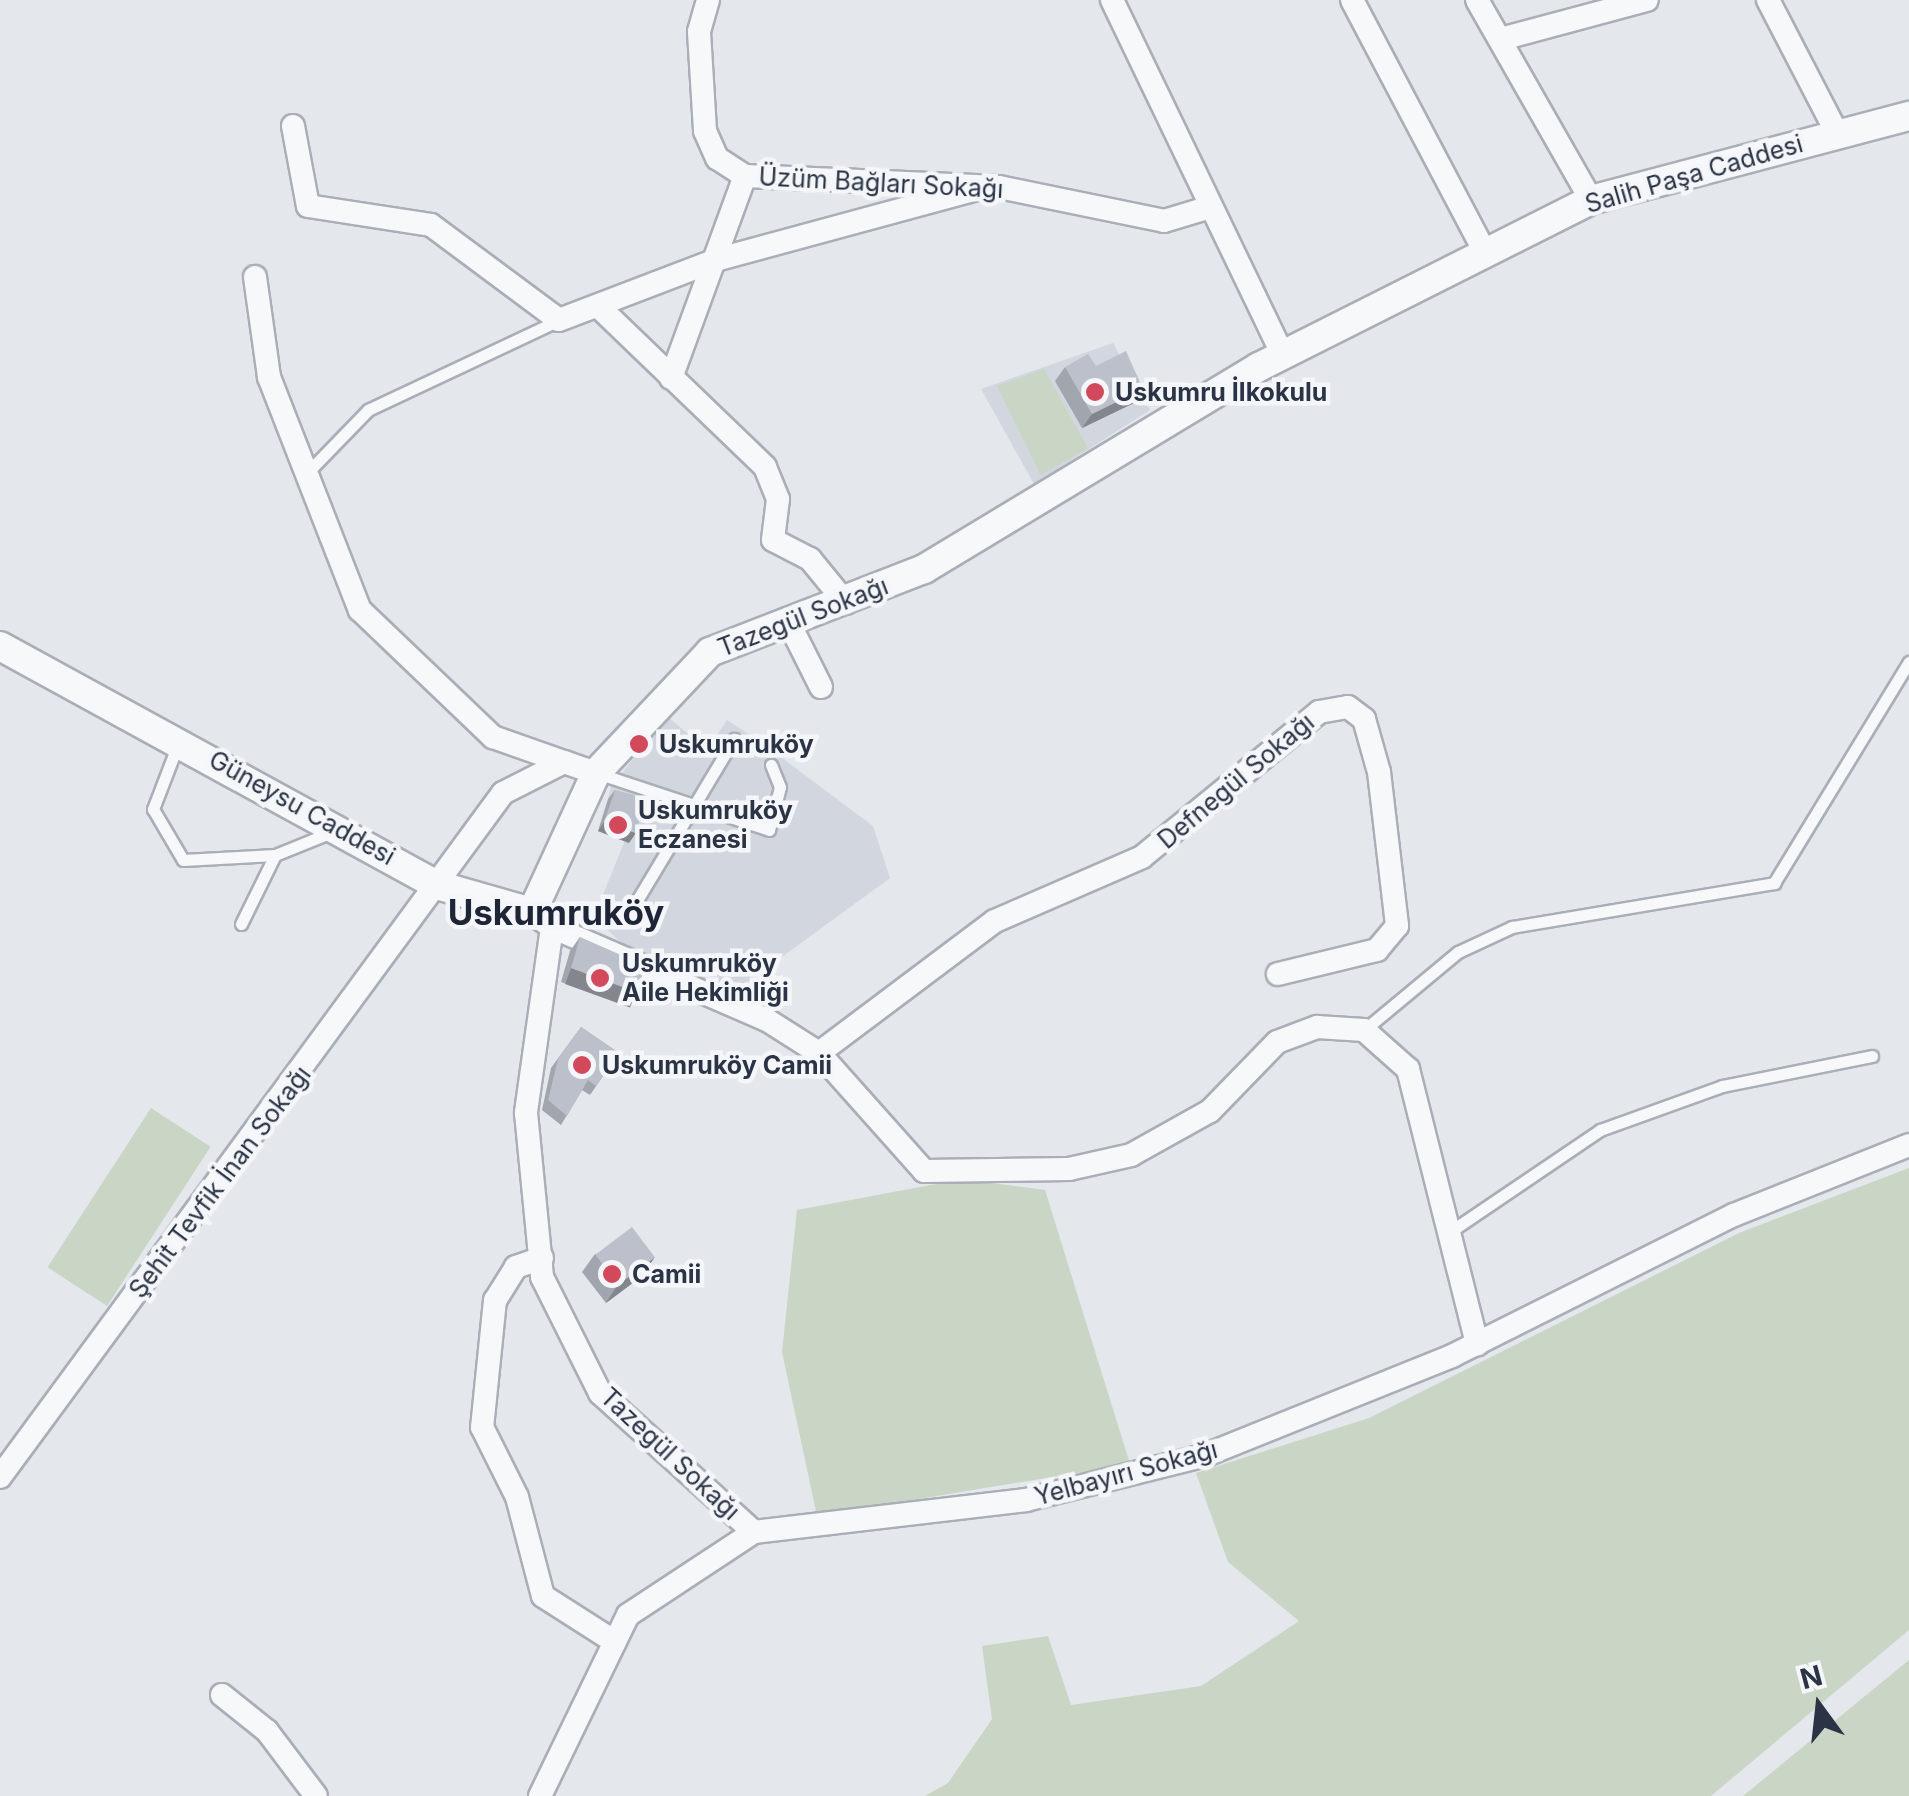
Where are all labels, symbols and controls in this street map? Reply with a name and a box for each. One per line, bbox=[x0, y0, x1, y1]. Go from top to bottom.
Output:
street label: Salih Paşa Caddesi bbox=[1582, 129, 1806, 219]
street label: Üzüm Bağları Sokağı bbox=[758, 162, 1004, 204]
place label: Uskumru İlkokulu bbox=[1115, 377, 1327, 407]
marker: Uskumru İlkokulu bbox=[1084, 381, 1106, 403]
street label: Tazegül Sokağı bbox=[714, 571, 892, 663]
street label: Defnegül Sokağı bbox=[1152, 707, 1320, 855]
place label: Uskumruköy bbox=[659, 729, 814, 759]
marker: Uskumruköy bbox=[628, 733, 650, 755]
street label: Güneysu Caddesi bbox=[204, 744, 400, 872]
place label: Uskumruköy Eczanesi bbox=[638, 796, 793, 855]
marker: Uskumruköy Eczanesi bbox=[607, 814, 629, 836]
district label: Uskumruköy bbox=[448, 891, 664, 933]
place label: Uskumruköy Aile Hekimliği bbox=[622, 949, 789, 1008]
marker: Uskumruköy Aile Hekimliği bbox=[587, 965, 613, 991]
place label: Uskumruköy Camii bbox=[602, 1050, 832, 1080]
marker: Uskumruköy Camii bbox=[571, 1054, 593, 1076]
street label: Şehit Tevfik İnan Sokağı bbox=[123, 1060, 317, 1304]
place label: Camii bbox=[632, 1259, 701, 1289]
marker: Camii bbox=[601, 1263, 623, 1285]
street label: Tazegül Sokağı bbox=[594, 1382, 746, 1526]
street label: Yelbayırı Sokağı bbox=[1031, 1434, 1221, 1512]
north arrow bbox=[1769, 1656, 1869, 1756]
text: N bbox=[1797, 1658, 1826, 1696]

